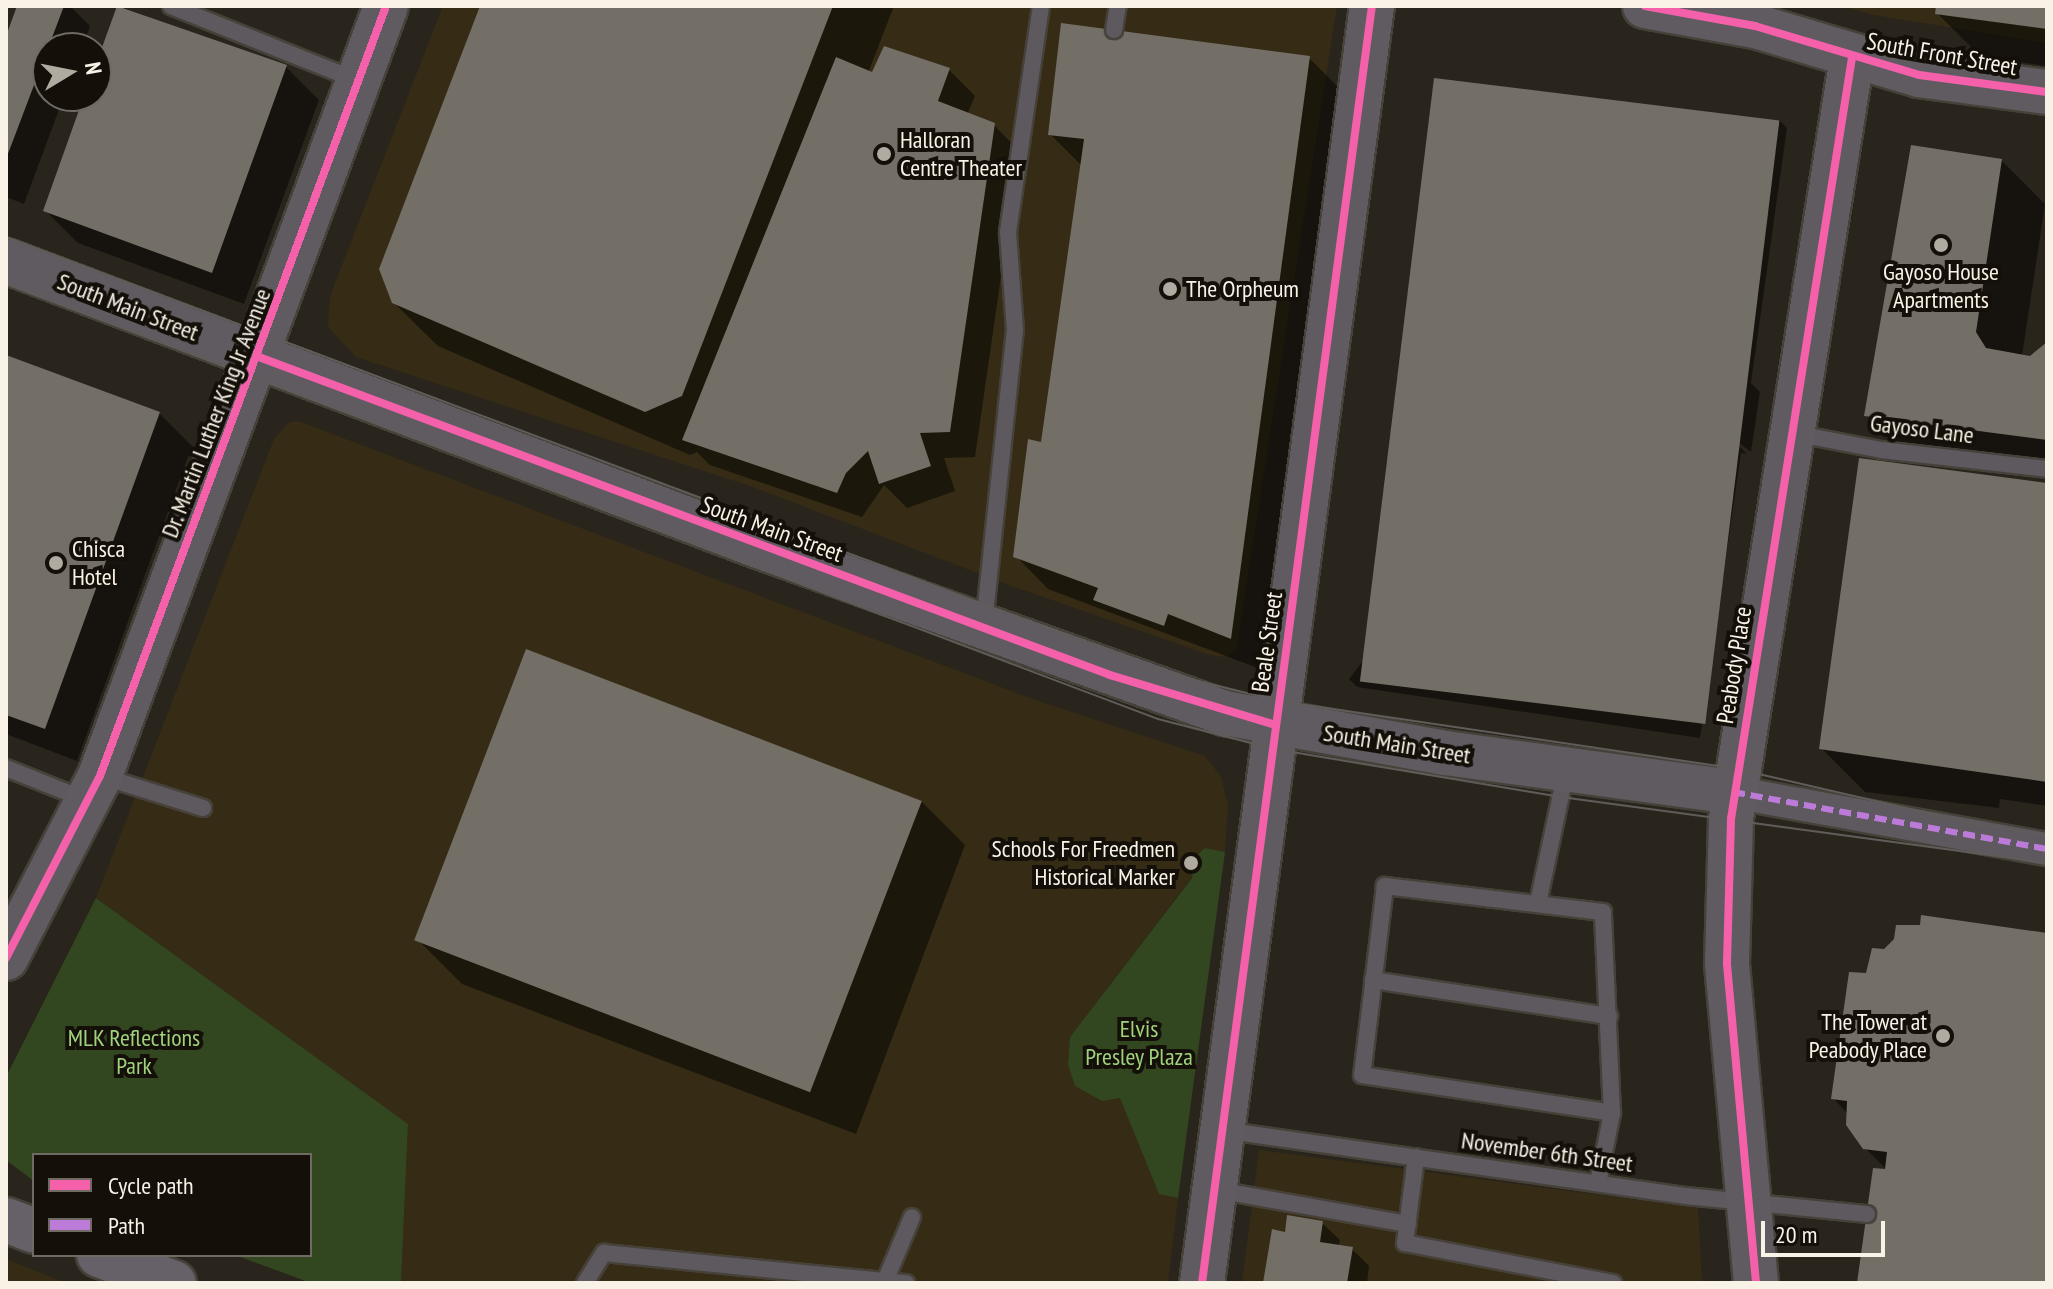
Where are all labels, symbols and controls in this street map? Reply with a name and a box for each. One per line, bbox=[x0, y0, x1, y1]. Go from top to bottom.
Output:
street label: South Front Street bbox=[1865, 27, 2019, 81]
north arrow bbox=[32, 32, 112, 112]
text: N bbox=[79, 60, 108, 76]
place label: Halloran Centre Theater bbox=[900, 126, 1023, 182]
marker: Halloran Centre Theater bbox=[875, 145, 893, 163]
marker: Gayoso House Apartments bbox=[1932, 236, 1950, 254]
place label: Gayoso House Apartments bbox=[1883, 258, 1999, 314]
street label: South Main Street bbox=[53, 267, 203, 347]
place label: The Orpheum bbox=[1186, 275, 1299, 303]
marker: The Orpheum bbox=[1161, 280, 1179, 298]
street label: Dr. Martin Luther King Jr Avenue bbox=[155, 283, 277, 543]
street label: Gayoso Lane bbox=[1869, 408, 1975, 450]
street label: South Main Street bbox=[697, 490, 847, 568]
place label: Chisca Hotel bbox=[72, 535, 125, 591]
marker: Chisca Hotel bbox=[47, 554, 65, 572]
street label: Beale Street bbox=[1246, 590, 1288, 694]
street label: Peabody Place bbox=[1710, 604, 1758, 726]
street label: South Main Street bbox=[1321, 718, 1473, 770]
place label: Schools For Freedmen Historical Marker bbox=[992, 835, 1175, 891]
marker: Schools For Freedmen Historical Marker bbox=[1182, 854, 1200, 872]
place label: The Tower at Peabody Place bbox=[1808, 1008, 1927, 1064]
park label: Elvis Presley Plaza bbox=[1085, 1015, 1193, 1071]
park label: MLK Reflections Park bbox=[67, 1024, 201, 1080]
marker: The Tower at Peabody Place bbox=[1934, 1027, 1952, 1045]
street label: November 6th Street bbox=[1460, 1126, 1634, 1178]
legend bbox=[32, 1153, 312, 1257]
text: Cycle path bbox=[108, 1170, 194, 1201]
scale bar bbox=[1765, 1205, 1889, 1255]
text: Path bbox=[108, 1210, 145, 1241]
text: 20 m bbox=[1775, 1219, 1817, 1250]

